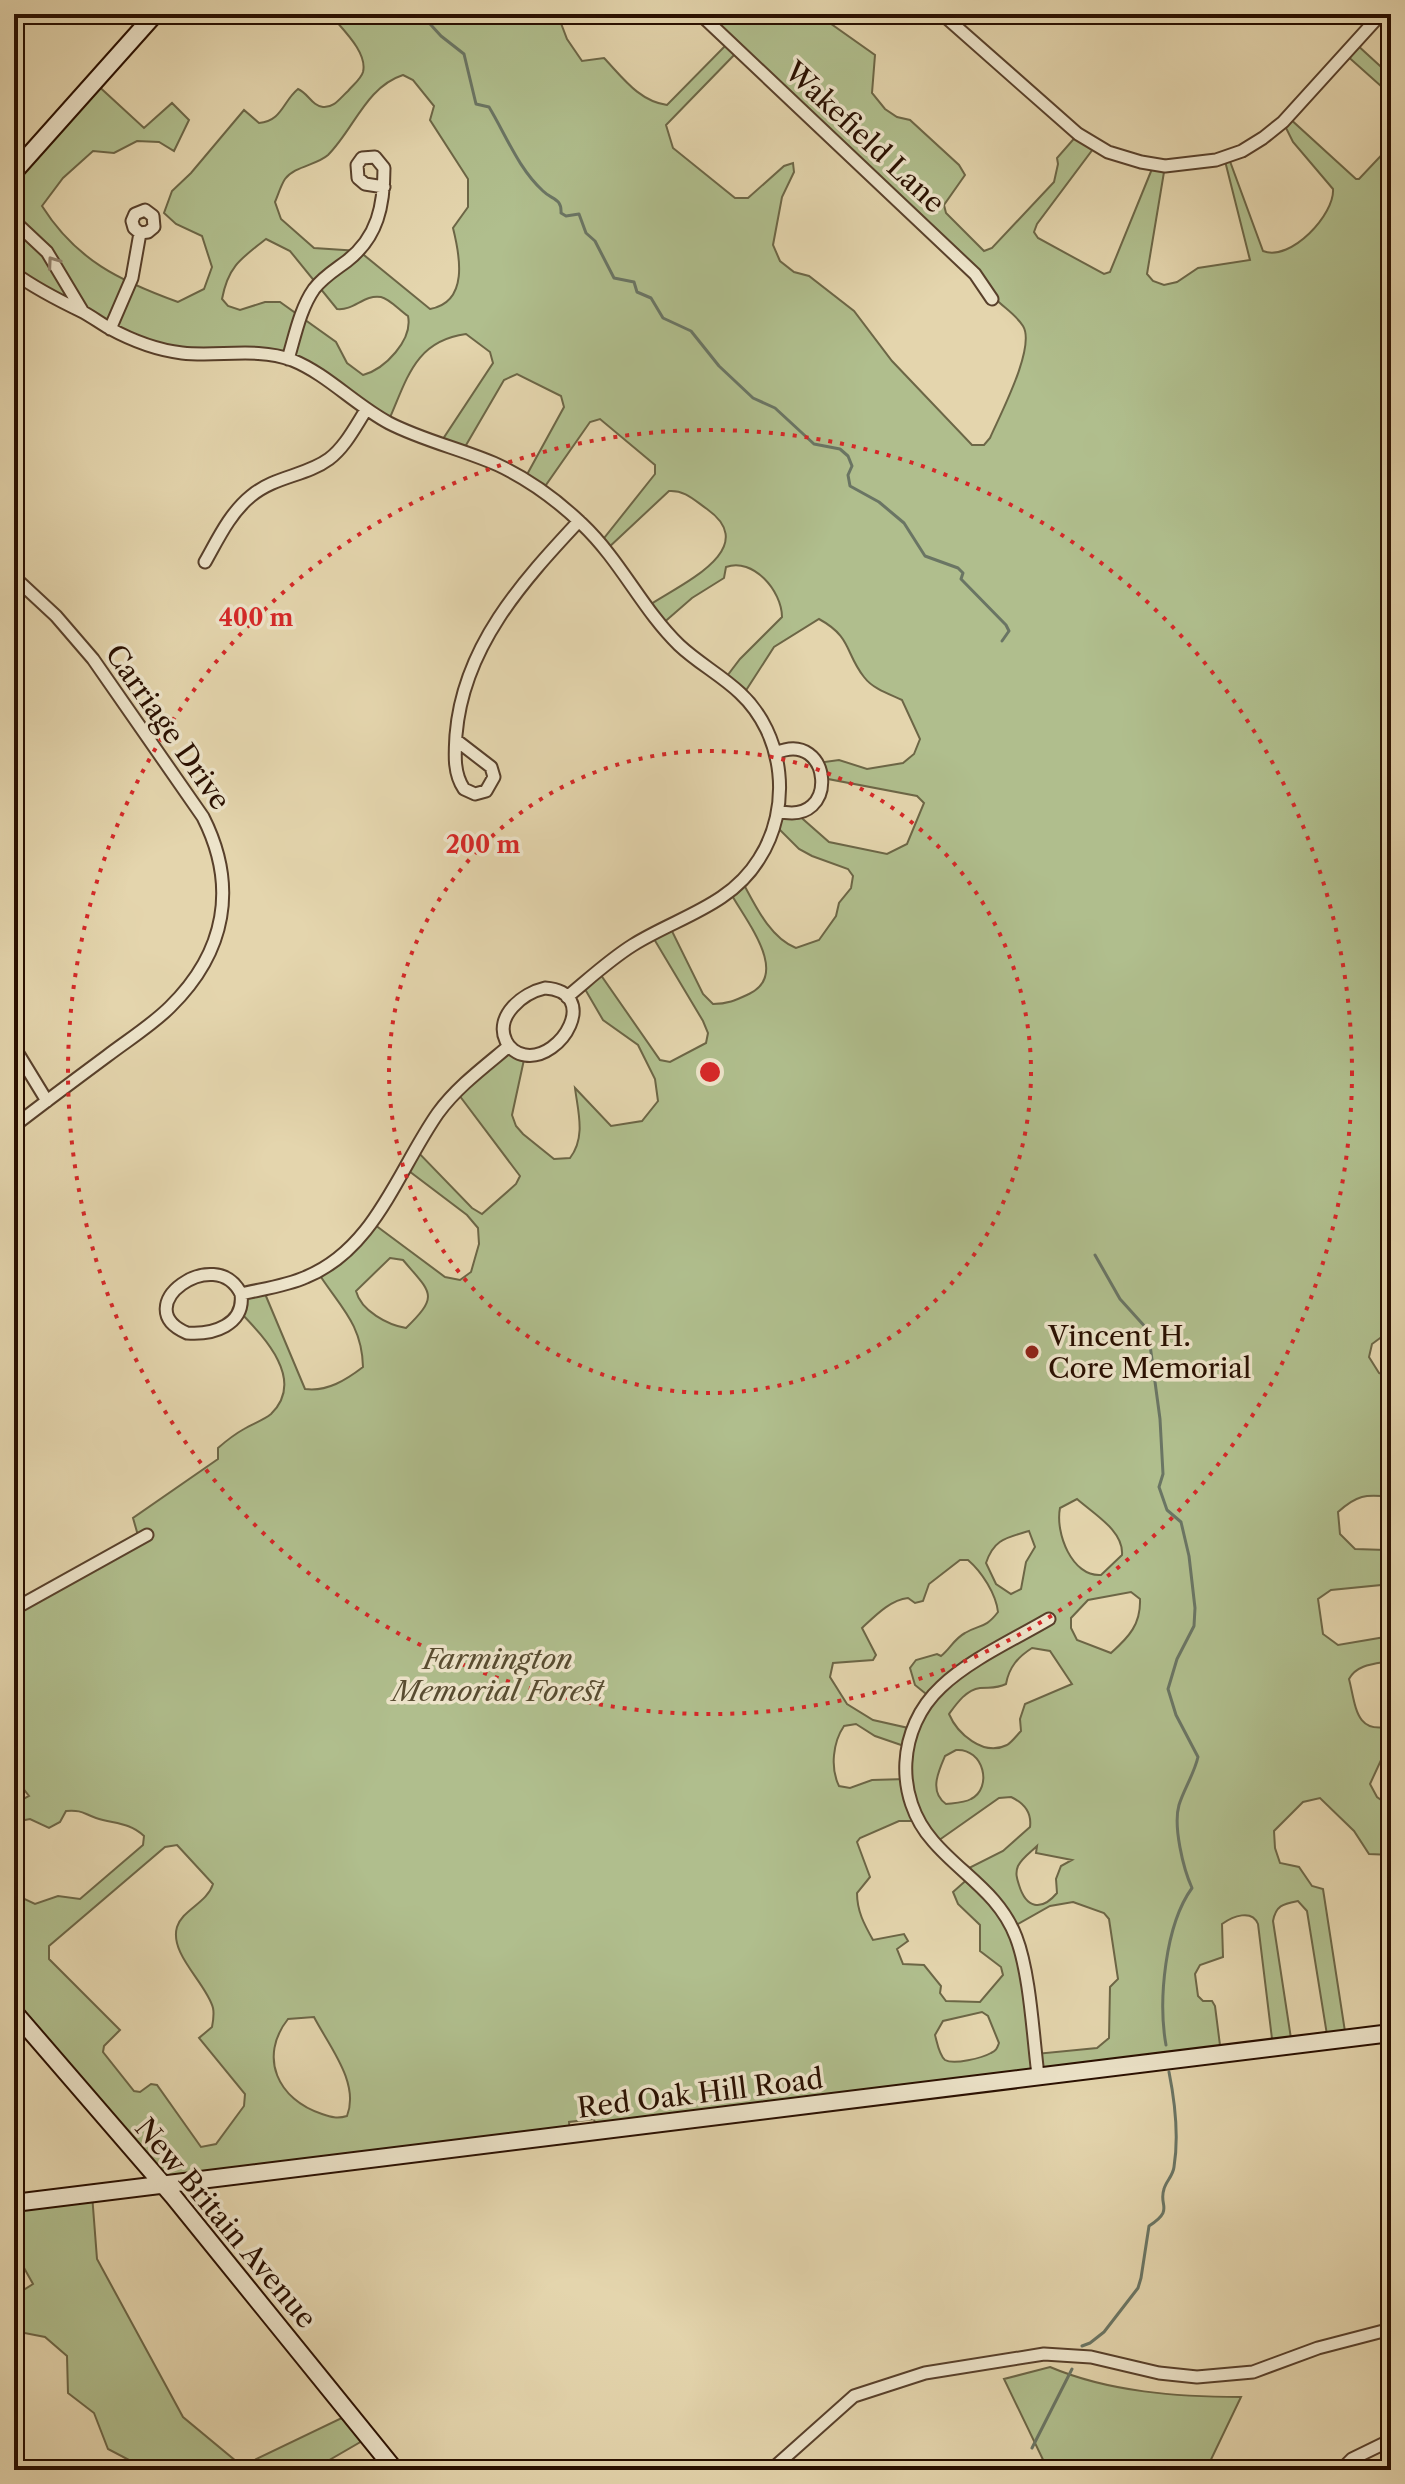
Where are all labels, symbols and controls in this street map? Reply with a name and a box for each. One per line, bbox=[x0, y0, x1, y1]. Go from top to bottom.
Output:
street label: Wakefield Lane bbox=[777, 54, 952, 220]
one-way arrow bbox=[48, 257, 63, 271]
text: 400 m bbox=[219, 603, 293, 632]
street label: Carriage Drive bbox=[99, 638, 237, 816]
text: 200 m bbox=[446, 830, 520, 859]
centre of rings bbox=[696, 1058, 724, 1086]
place label: Vincent H. Core Memorial bbox=[1047, 1319, 1251, 1385]
marker: Vincent H. Core Memorial bbox=[1023, 1343, 1041, 1361]
park label: Farmington Memorial Forest bbox=[389, 1642, 606, 1708]
street label: Red Oak Hill Road bbox=[575, 2061, 825, 2125]
street label: New Britain Avenue bbox=[128, 2111, 324, 2335]

